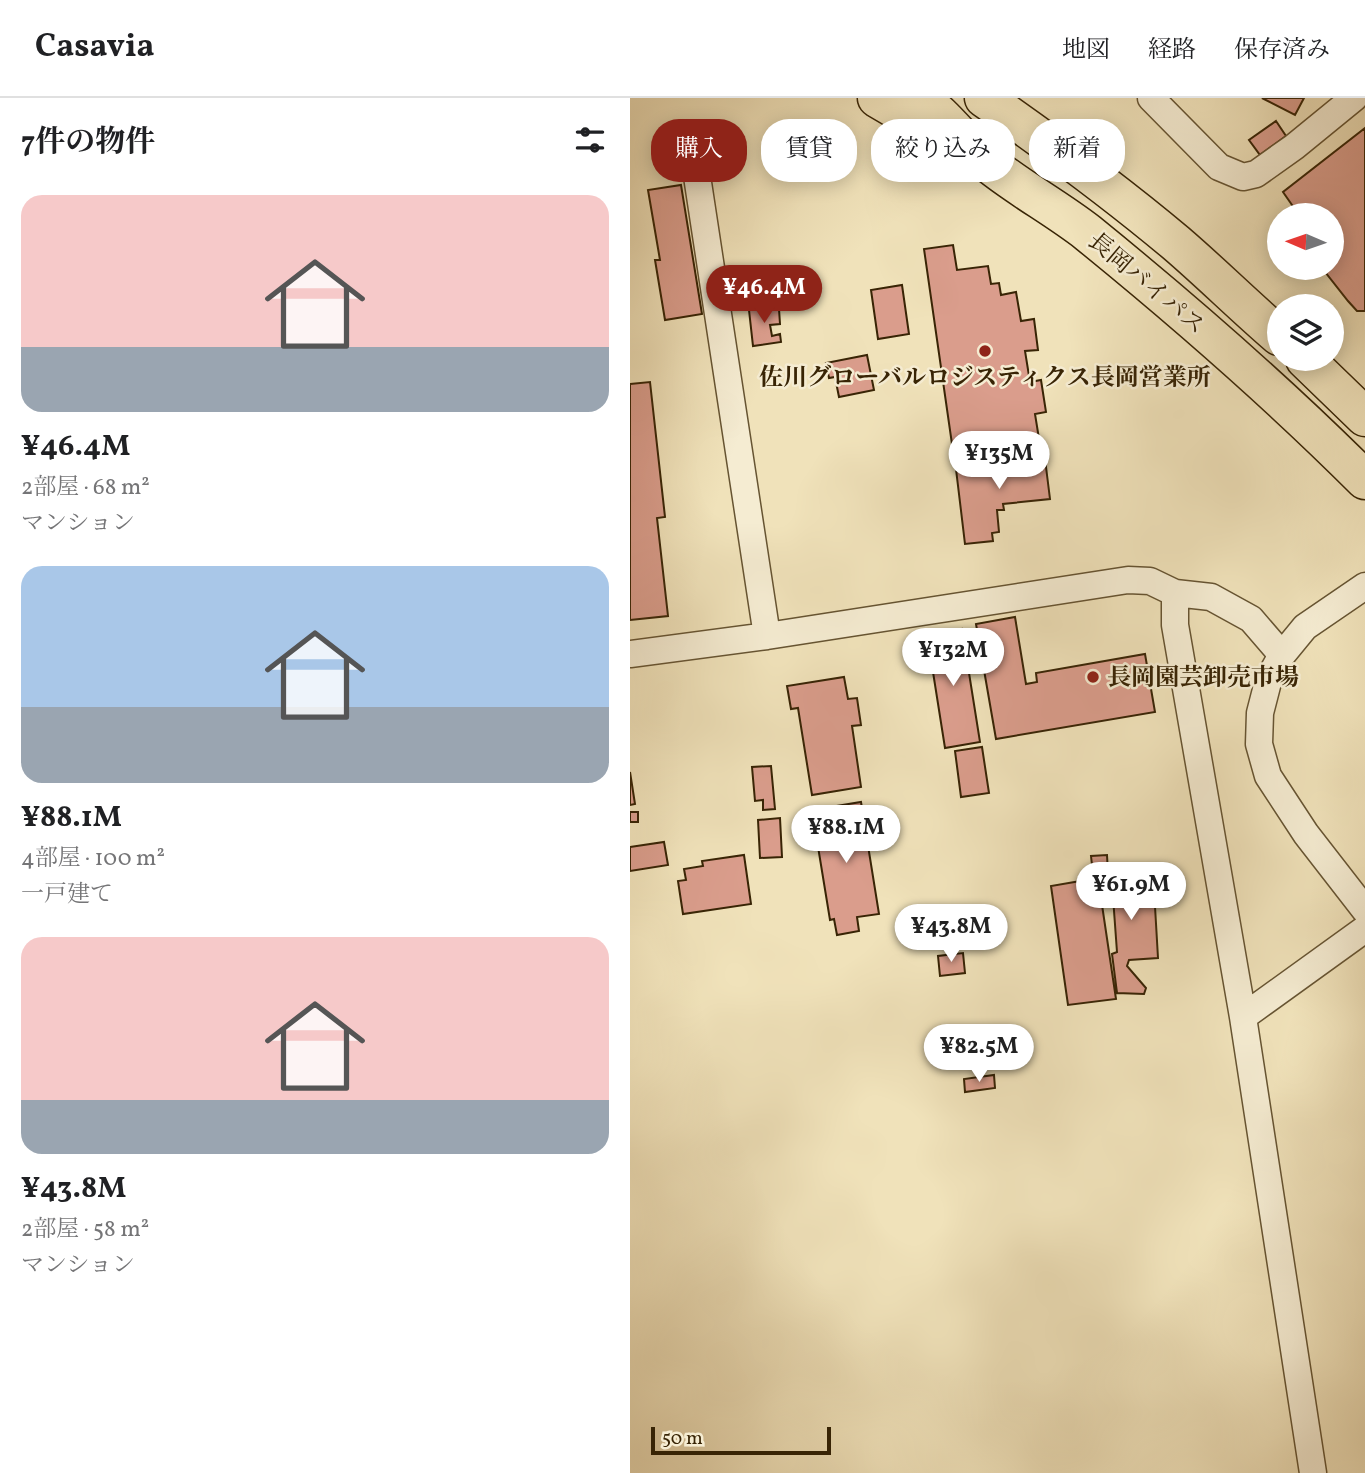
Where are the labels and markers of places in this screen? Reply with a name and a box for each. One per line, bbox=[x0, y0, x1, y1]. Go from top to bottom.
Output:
pin: ¥46.4M bbox=[707, 266, 821, 325]
marker: 佐川グローバルロジスティクス長岡営業所 bbox=[977, 343, 993, 359]
place label: 佐川グローバルロジスティクス長岡営業所 bbox=[759, 362, 1211, 396]
pin: ¥135M bbox=[950, 432, 1048, 491]
pin: ¥132M bbox=[904, 628, 1002, 688]
place label: 長岡園芸卸売市場 bbox=[1107, 662, 1299, 696]
marker: 長岡園芸卸売市場 bbox=[1085, 669, 1101, 685]
pin: ¥88.1M bbox=[789, 806, 903, 865]
pin: ¥61.9M bbox=[1074, 862, 1188, 922]
pin: ¥43.8M bbox=[894, 904, 1008, 964]
pin: ¥82.5M bbox=[922, 1024, 1036, 1084]

